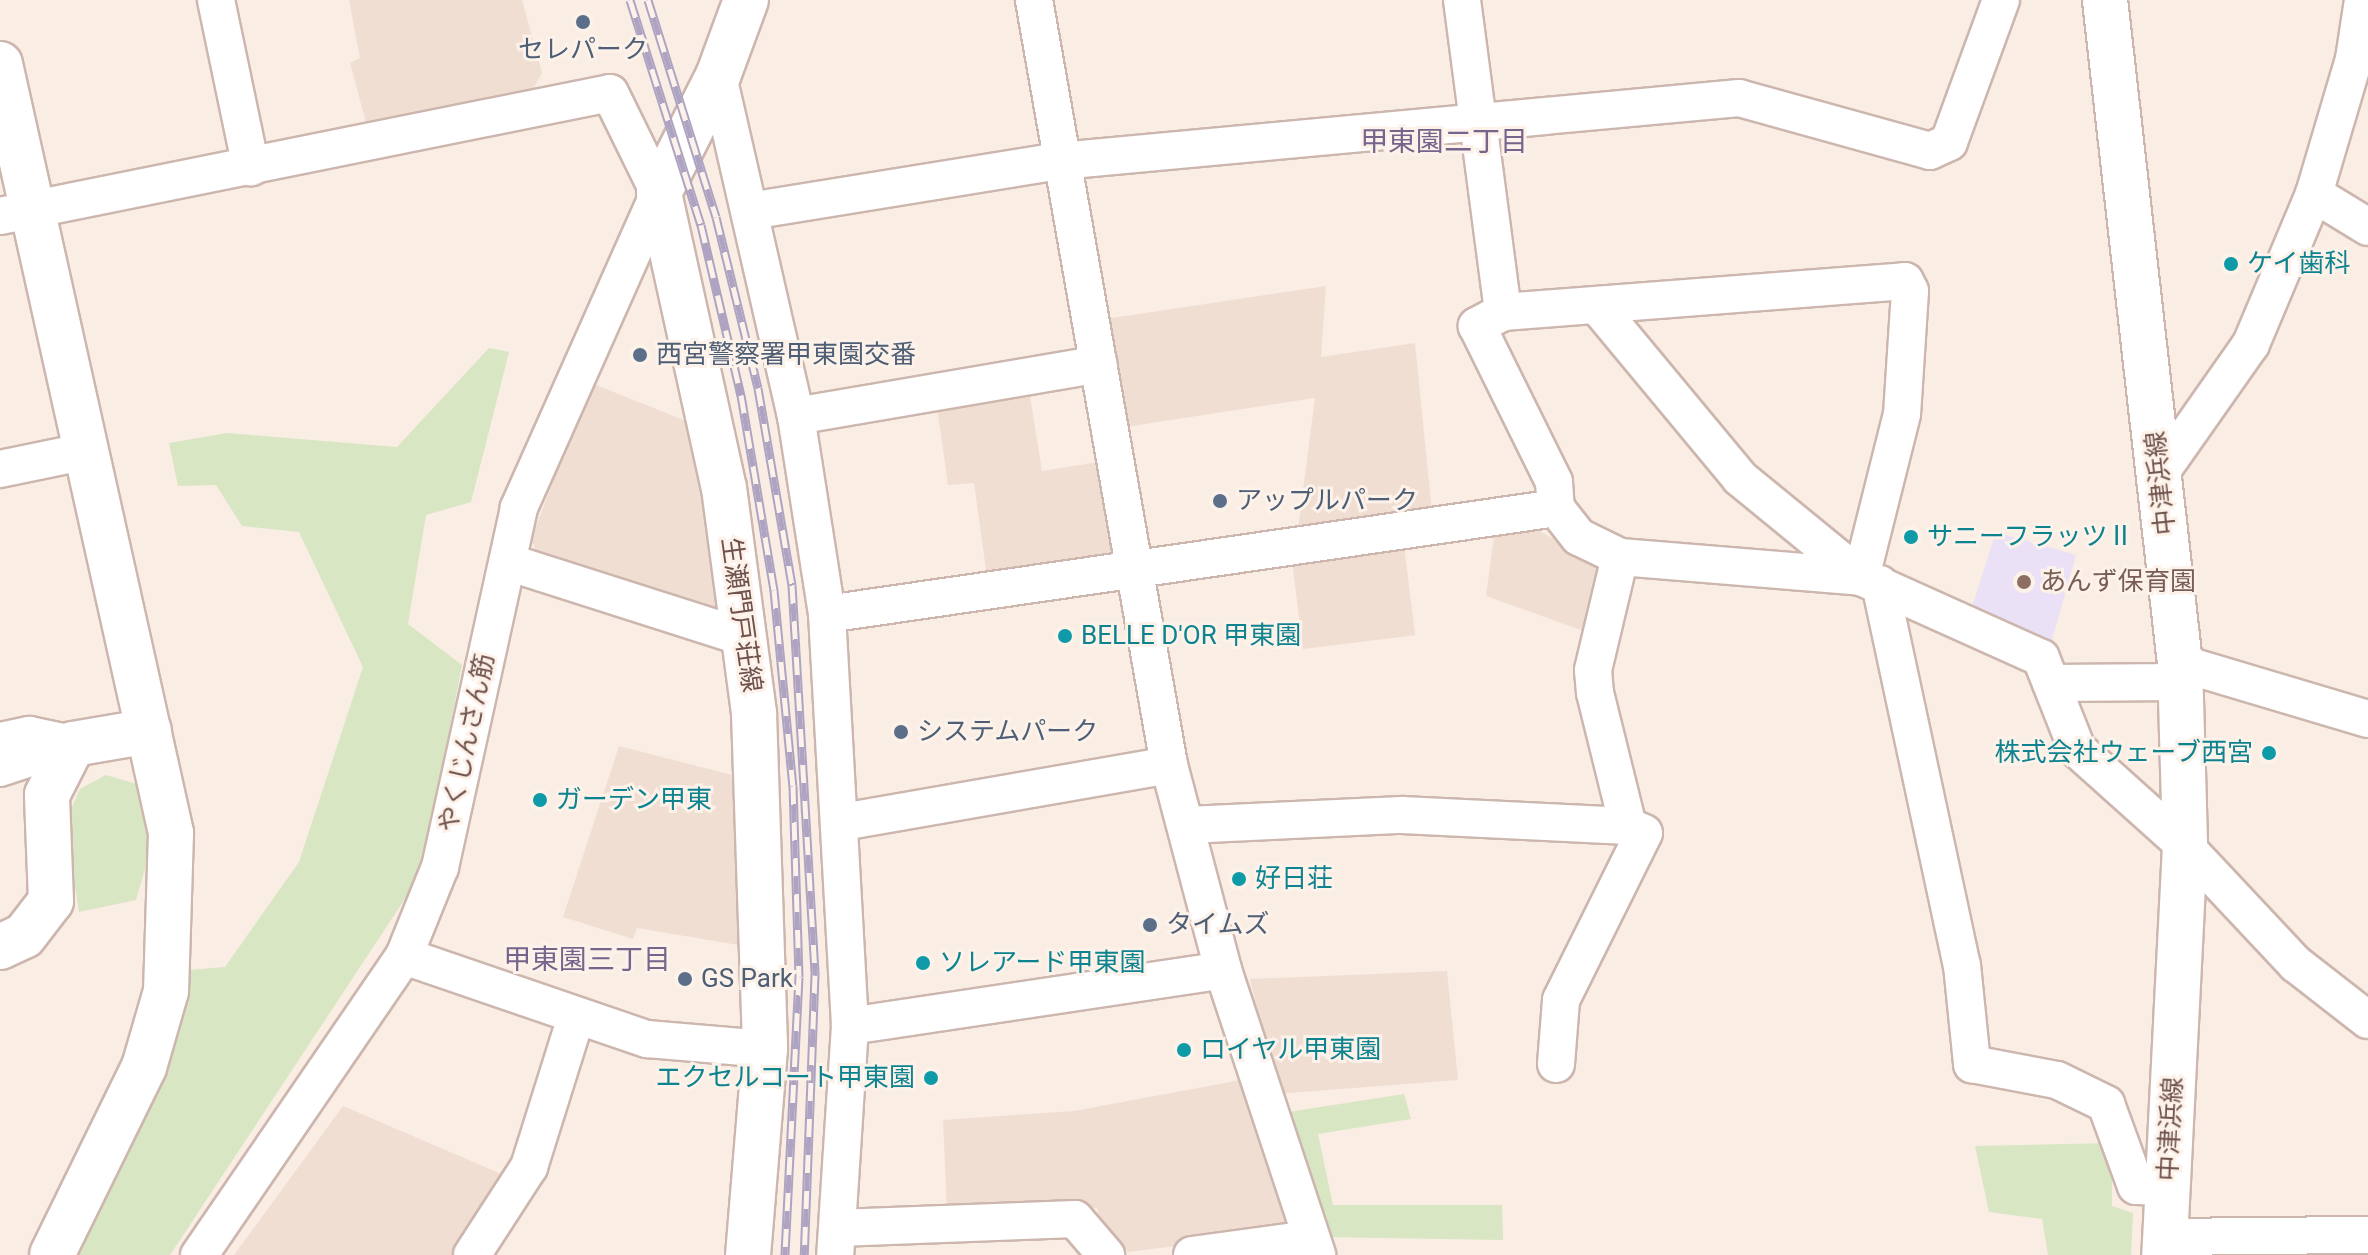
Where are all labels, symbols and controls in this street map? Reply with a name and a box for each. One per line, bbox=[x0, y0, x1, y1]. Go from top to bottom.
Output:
marker: セレパーク bbox=[574, 13, 592, 31]
place label: セレパーク bbox=[518, 34, 648, 66]
district label: 甲東園二丁目 bbox=[1360, 125, 1528, 159]
place label: ケイ歯科 bbox=[2247, 248, 2351, 280]
marker: ケイ歯科 bbox=[2222, 255, 2240, 273]
place label: 西宮警察署甲東園交番 bbox=[656, 339, 916, 371]
marker: 西宮警察署甲東園交番 bbox=[631, 346, 649, 364]
street label: 中津浜線 bbox=[2140, 430, 2182, 536]
place label: アップルパーク bbox=[1236, 485, 1418, 517]
marker: アップルパーク bbox=[1211, 492, 1229, 510]
place label: サニーフラッツⅡ bbox=[1927, 521, 2135, 553]
marker: サニーフラッツⅡ bbox=[1902, 528, 1920, 546]
street label: 生瀬門戸荘線 bbox=[715, 536, 767, 694]
place label: あんず保育園 bbox=[2040, 566, 2196, 598]
marker: あんず保育園 bbox=[2015, 573, 2033, 591]
place label: BELLE D'OR 甲東園 bbox=[1081, 620, 1301, 652]
marker: BELLE D'OR 甲東園 bbox=[1056, 627, 1074, 645]
street label: やくじんさん筋 bbox=[433, 651, 501, 835]
place label: システムパーク bbox=[917, 716, 1099, 748]
marker: システムパーク bbox=[892, 723, 910, 741]
place label: 株式会社ウェーブ西宮 bbox=[1993, 737, 2253, 769]
marker: 株式会社ウェーブ西宮 bbox=[2260, 744, 2278, 762]
place label: ガーデン甲東 bbox=[556, 784, 712, 816]
marker: ガーデン甲東 bbox=[531, 791, 549, 809]
place label: 好日荘 bbox=[1255, 863, 1333, 895]
marker: 好日荘 bbox=[1230, 870, 1248, 888]
place label: タイムズ bbox=[1166, 909, 1270, 941]
marker: タイムズ bbox=[1141, 916, 1159, 934]
district label: 甲東園三丁目 bbox=[503, 943, 671, 977]
place label: ソレアード甲東園 bbox=[939, 947, 1145, 979]
marker: ソレアード甲東園 bbox=[914, 954, 932, 972]
place label: GS Park bbox=[701, 963, 793, 995]
marker: GS Park bbox=[676, 970, 694, 988]
place label: ロイヤル甲東園 bbox=[1200, 1034, 1382, 1066]
marker: ロイヤル甲東園 bbox=[1175, 1041, 1193, 1059]
place label: エクセルコート甲東園 bbox=[655, 1062, 915, 1094]
marker: エクセルコート甲東園 bbox=[922, 1069, 940, 1087]
street label: 中津浜線 bbox=[2153, 1076, 2189, 1182]

